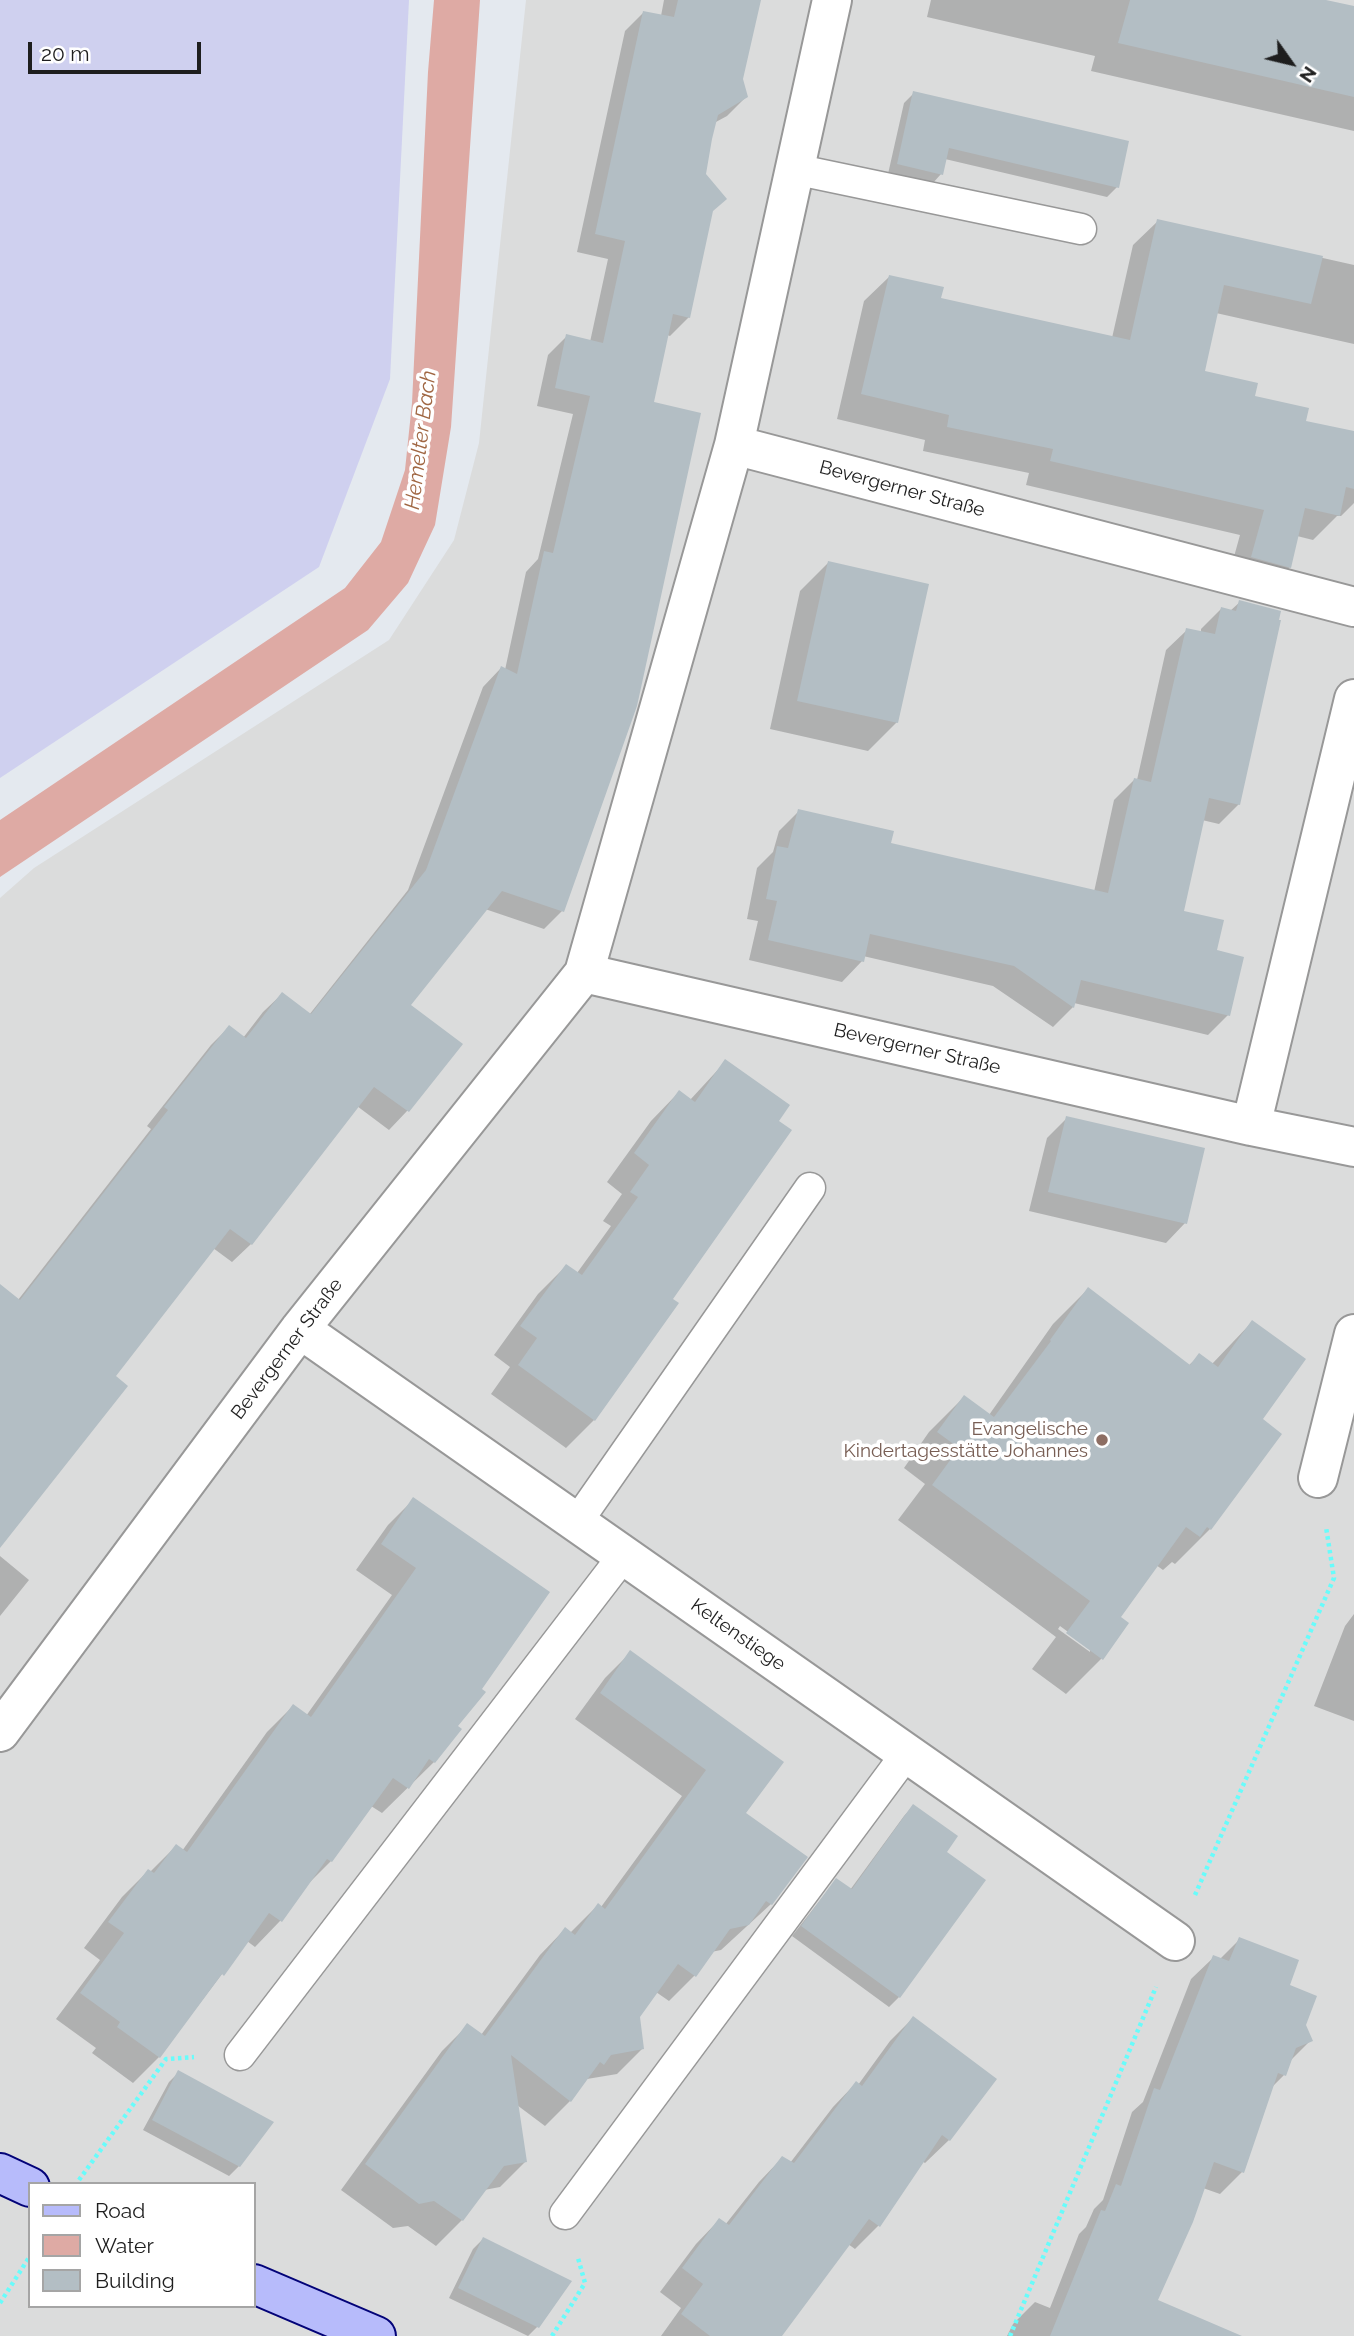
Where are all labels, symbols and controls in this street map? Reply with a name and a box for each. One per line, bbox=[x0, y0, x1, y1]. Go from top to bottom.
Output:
scale bar bbox=[32, 28, 205, 72]
north arrow bbox=[1256, 28, 1326, 98]
text: 20 m bbox=[41, 41, 89, 66]
text: N bbox=[1295, 63, 1322, 87]
water label: Hemelter Bach bbox=[400, 369, 442, 511]
street label: Bevergerner Straße bbox=[817, 456, 987, 522]
street label: Bevergerner Straße bbox=[831, 1019, 1003, 1079]
street label: Bevergerner Straße bbox=[227, 1274, 347, 1424]
place label: Evangelische Kindertagesstätte Johannes bbox=[844, 1418, 1088, 1462]
marker: Evangelische Kindertagesstätte Johannes bbox=[1094, 1432, 1110, 1448]
street label: Keltenstiege bbox=[686, 1594, 790, 1676]
legend bbox=[28, 2182, 256, 2308]
text: Road bbox=[95, 2198, 145, 2223]
text: Water bbox=[95, 2233, 154, 2258]
text: Building bbox=[95, 2268, 175, 2293]

